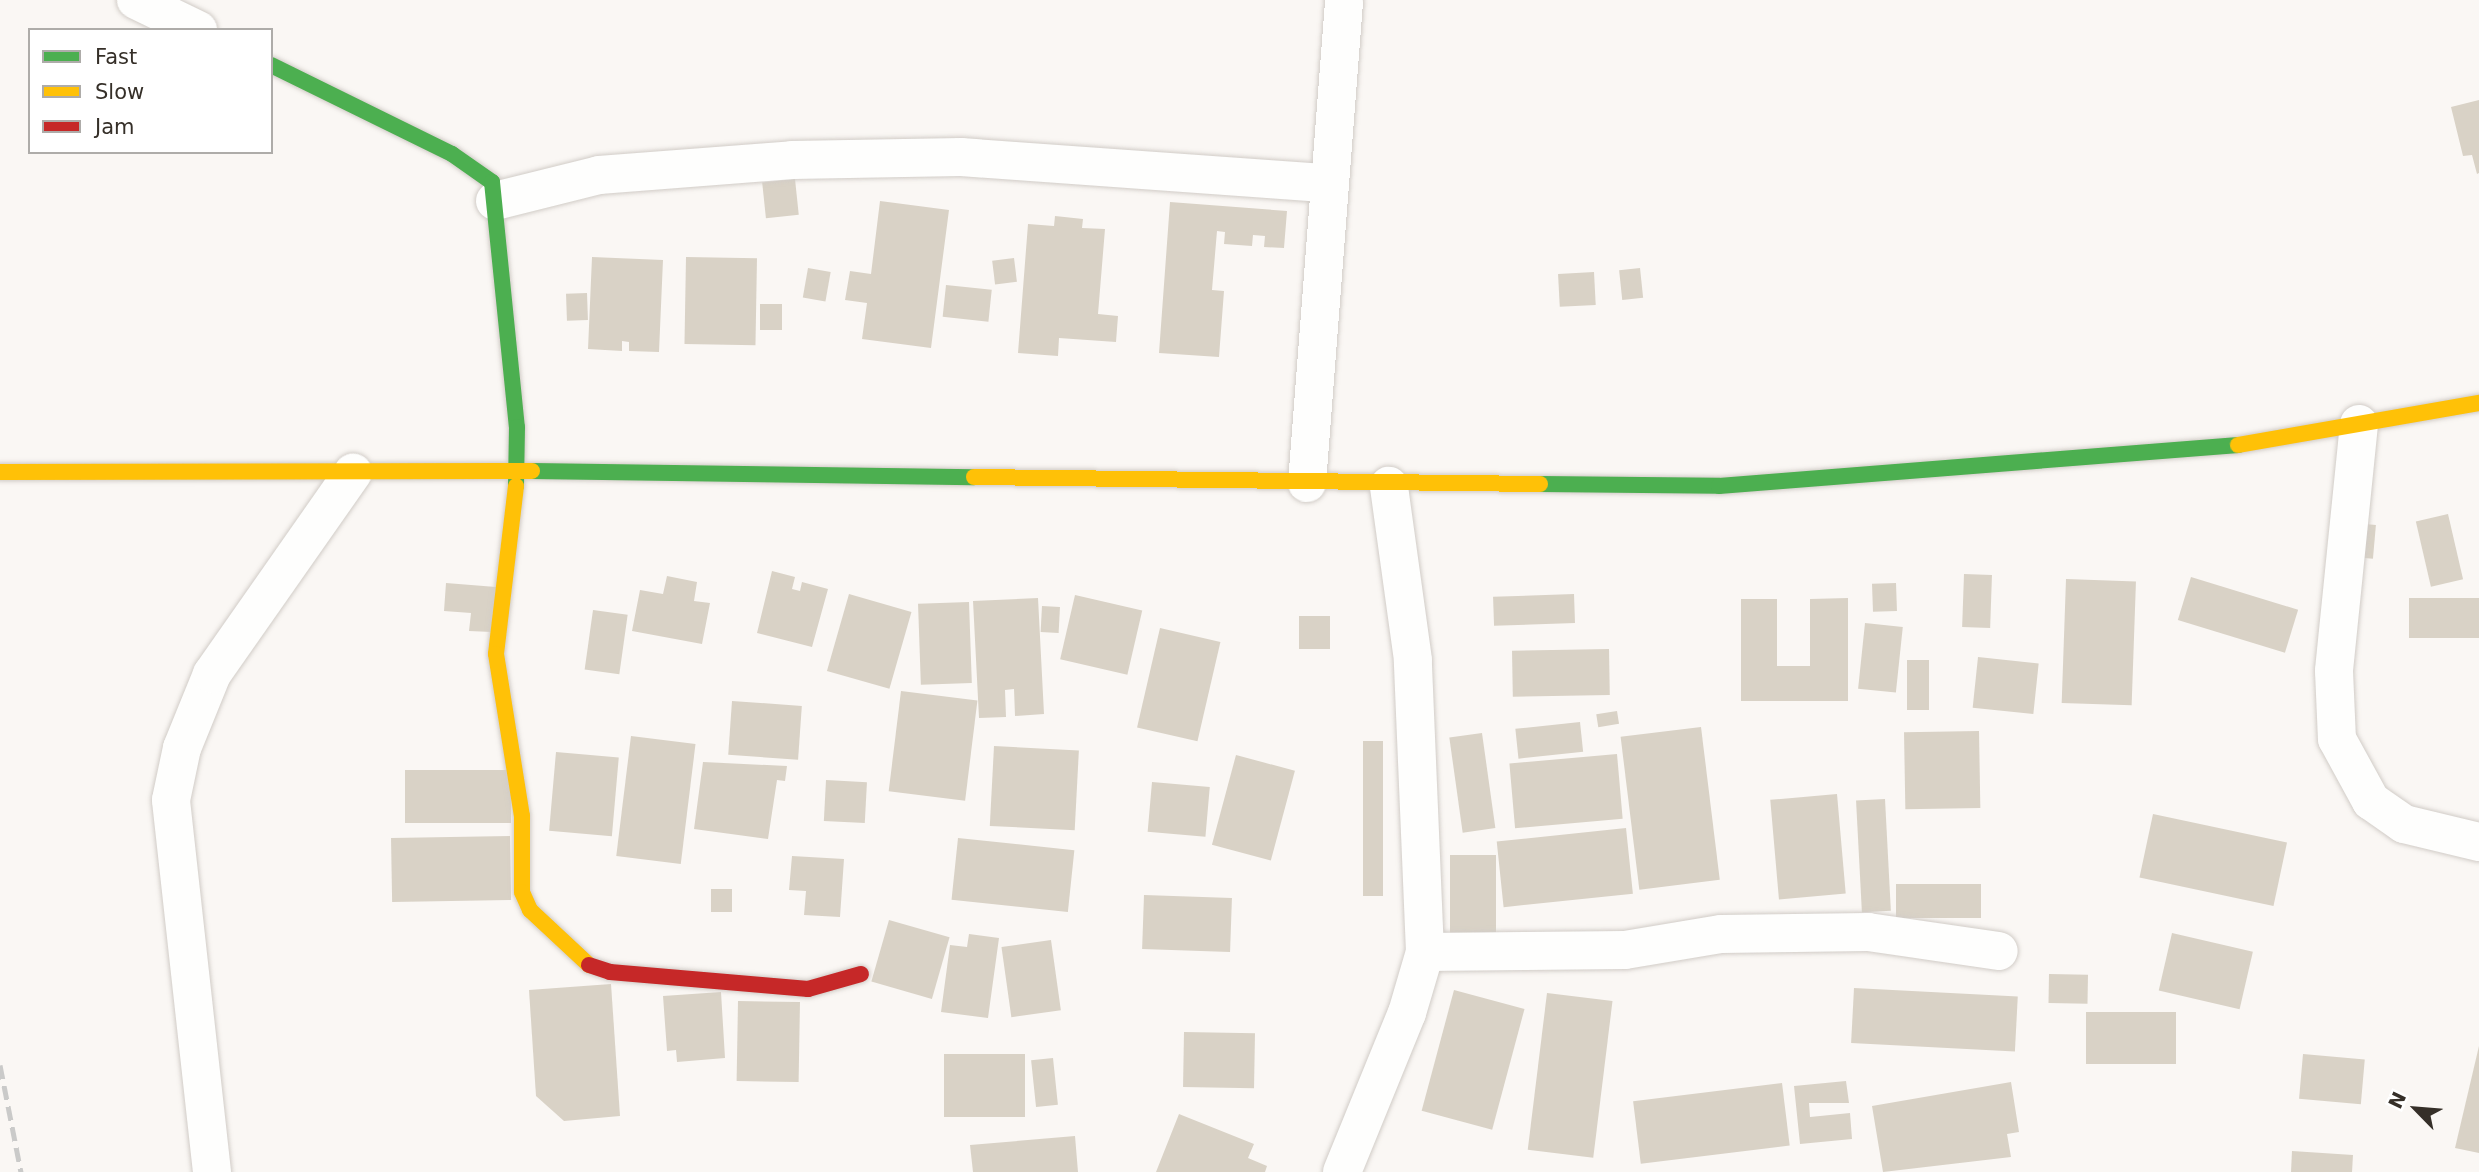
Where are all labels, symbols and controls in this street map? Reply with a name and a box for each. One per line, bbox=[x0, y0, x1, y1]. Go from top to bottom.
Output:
legend bbox=[28, 28, 273, 154]
text: Fast bbox=[95, 45, 137, 69]
text: Slow bbox=[95, 80, 144, 104]
text: Jam bbox=[95, 115, 135, 139]
north arrow bbox=[2381, 1074, 2451, 1144]
text: N bbox=[2384, 1088, 2410, 1112]

